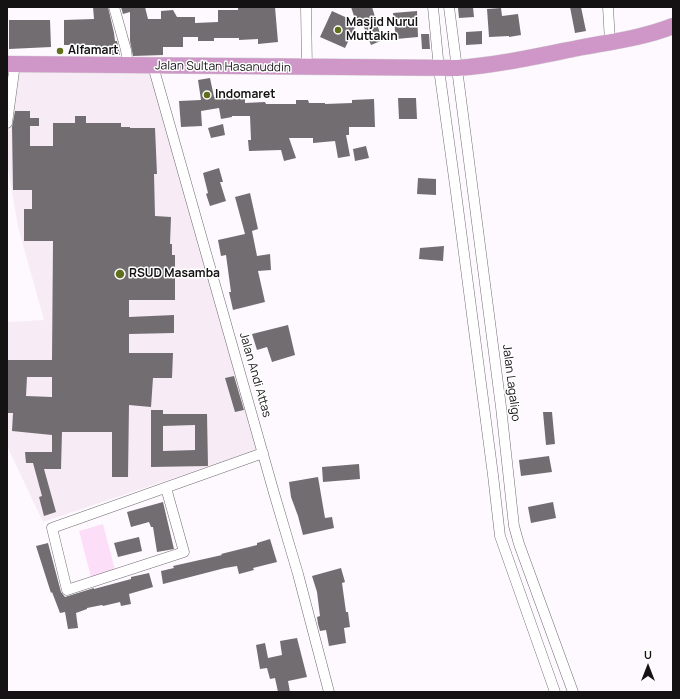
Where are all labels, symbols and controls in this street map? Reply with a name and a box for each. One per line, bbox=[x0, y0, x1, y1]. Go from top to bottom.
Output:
place label: Masjid Nurul Muttakin bbox=[346, 16, 418, 44]
marker: Masjid Nurul Muttakin bbox=[333, 25, 343, 35]
place label: Alfamart bbox=[68, 44, 118, 58]
marker: Alfamart bbox=[55, 46, 65, 56]
street label: Jalan Sultan Hasanuddin bbox=[155, 59, 291, 75]
place label: Indomaret bbox=[215, 88, 275, 102]
marker: Indomaret bbox=[202, 90, 212, 100]
place label: RSUD Masamba bbox=[129, 267, 220, 281]
marker: RSUD Masamba bbox=[114, 268, 126, 280]
street label: Jalan Andi Attas bbox=[236, 331, 274, 419]
street label: Jalan Lagaligo bbox=[499, 344, 523, 422]
north arrow bbox=[628, 647, 668, 687]
text: U bbox=[644, 647, 652, 662]

